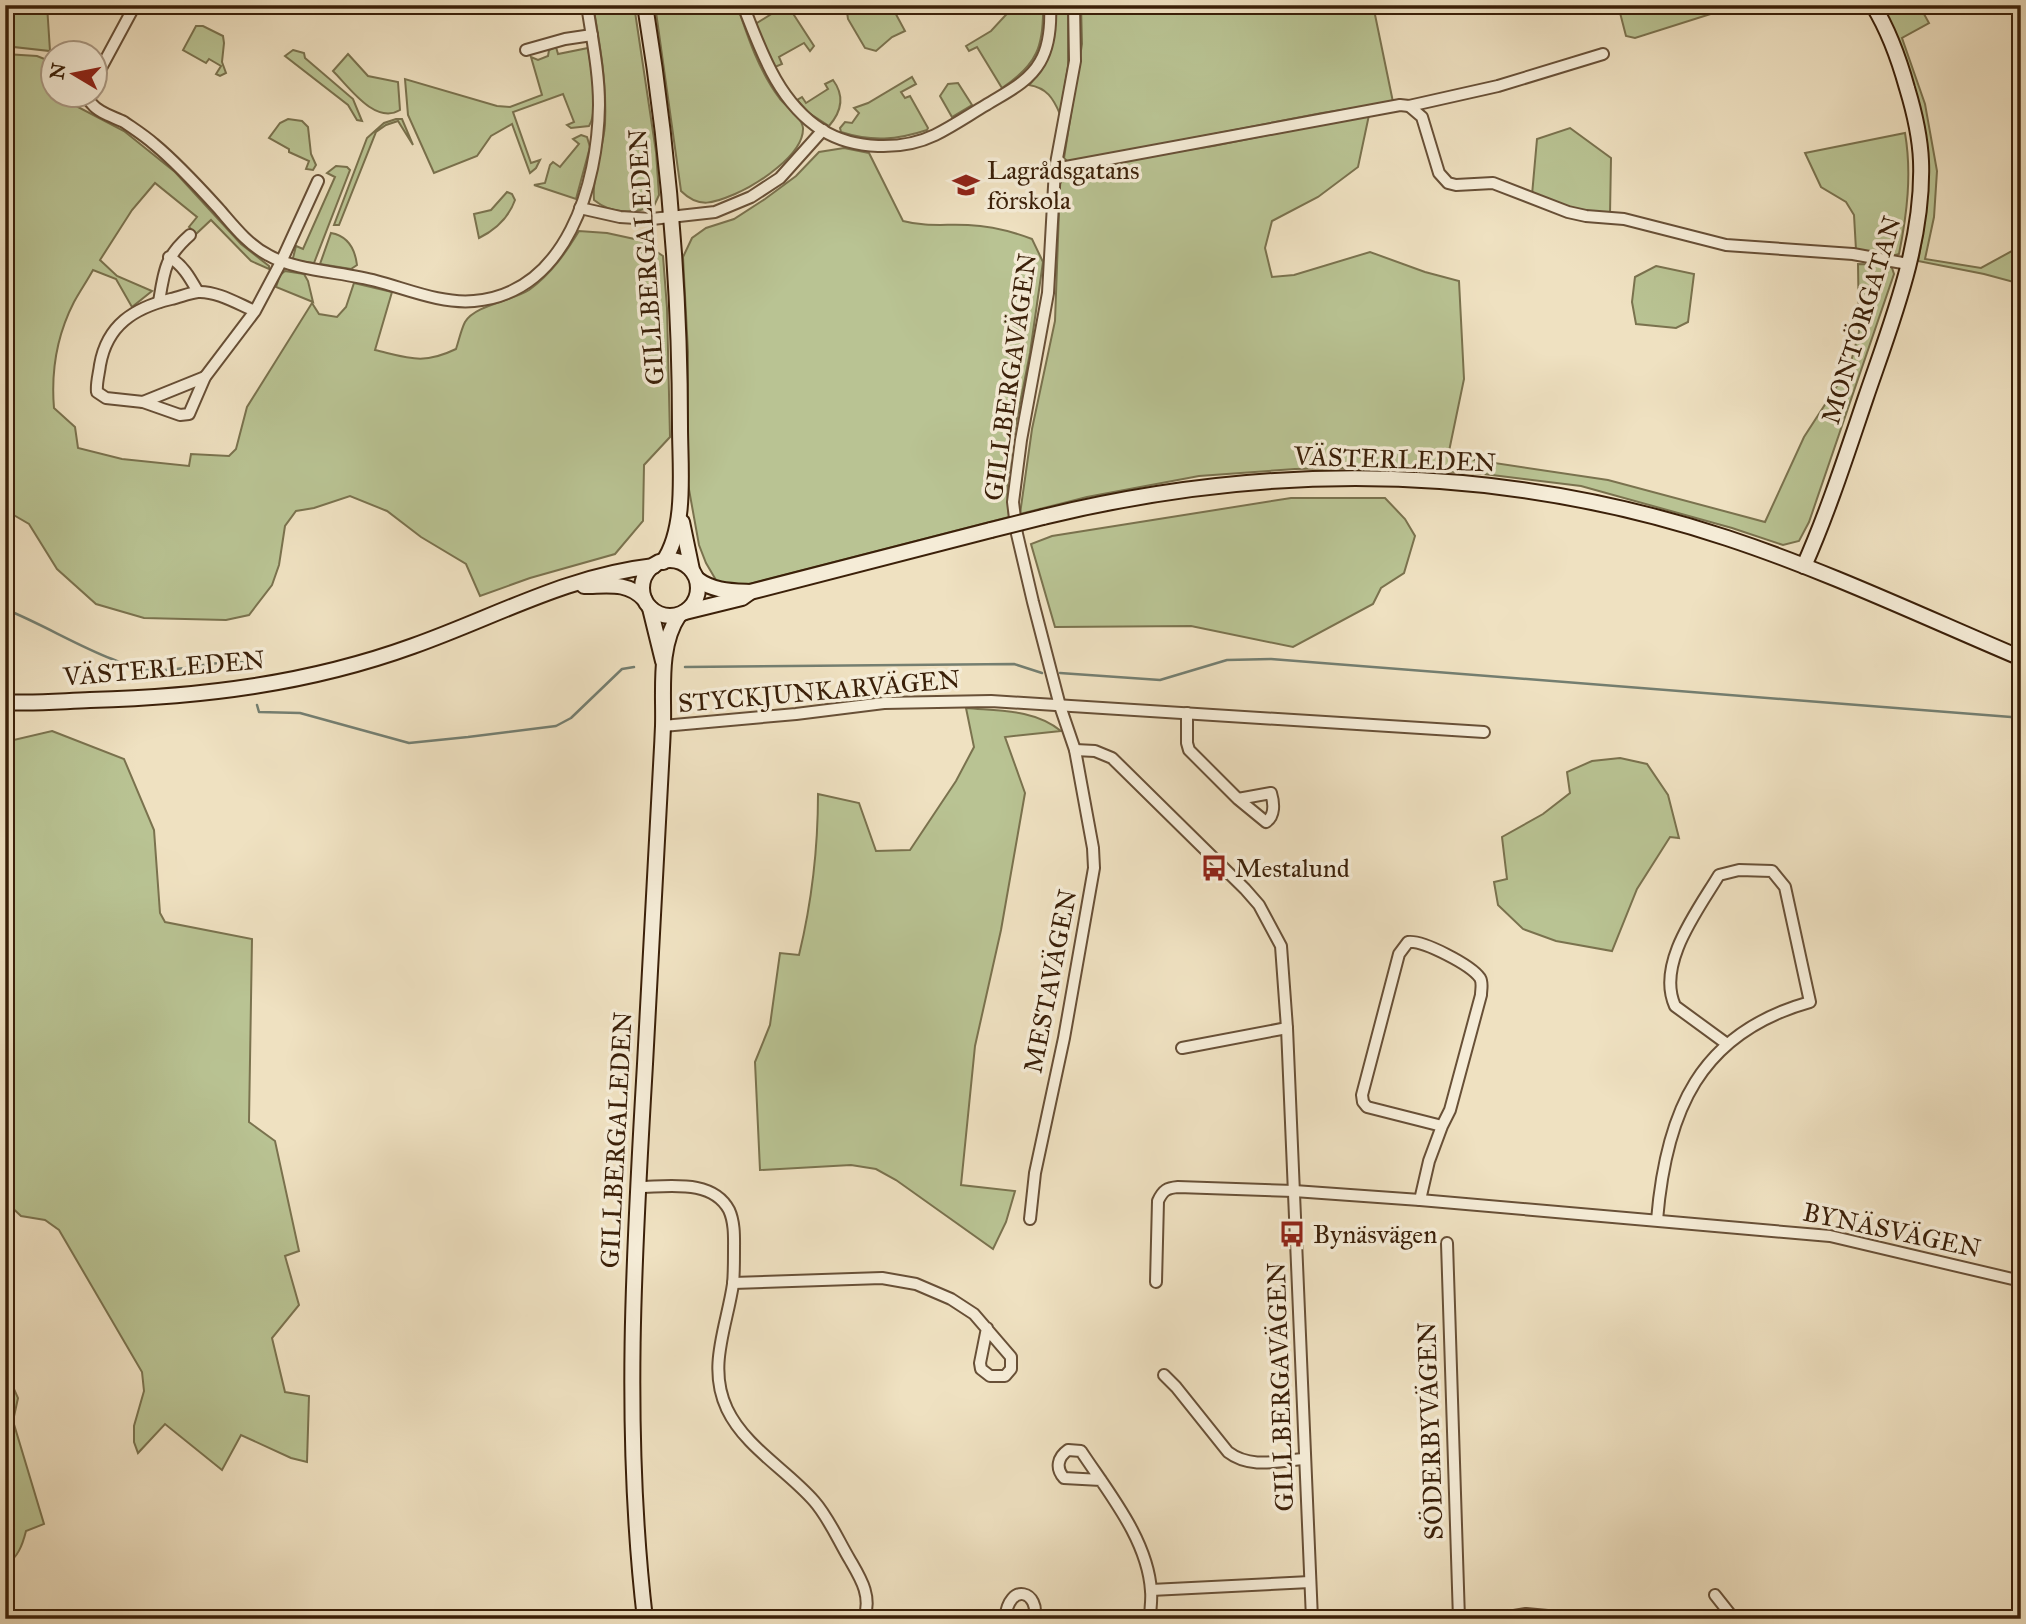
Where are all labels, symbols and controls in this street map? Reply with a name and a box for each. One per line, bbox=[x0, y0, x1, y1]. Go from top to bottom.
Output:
north arrow bbox=[38, 38, 108, 108]
text: N bbox=[45, 61, 70, 81]
street label: GILLBERGALEDEN bbox=[621, 128, 671, 386]
place label: Lagrådsgatans förskola bbox=[987, 154, 1139, 216]
school or university icon: Lagrådsgatans förskola bbox=[951, 170, 981, 200]
street label: MONTÖRGATAN bbox=[1814, 212, 1908, 428]
street label: GILLBERGAVÄGEN bbox=[977, 251, 1043, 503]
street label: VÄSTERLEDEN bbox=[1292, 439, 1497, 479]
street label: VÄSTERLEDEN bbox=[61, 643, 266, 693]
street label: STYCKJUNKARVÄGEN bbox=[677, 663, 961, 719]
place label: Mestalund bbox=[1235, 852, 1350, 884]
bus stop icon: Mestalund bbox=[1199, 853, 1229, 883]
street label: MESTAVÄGEN bbox=[1017, 887, 1083, 1075]
street label: GILLBERGALEDEN bbox=[593, 1011, 639, 1269]
street label: BYNÄSVÄGEN bbox=[1800, 1196, 1984, 1264]
place label: Bynäsvägen bbox=[1313, 1218, 1437, 1250]
bus stop icon: Bynäsvägen bbox=[1277, 1219, 1307, 1249]
street label: GILLBERGAVÄGEN bbox=[1260, 1262, 1300, 1512]
street label: SÖDERBYVÄGEN bbox=[1410, 1321, 1450, 1541]

